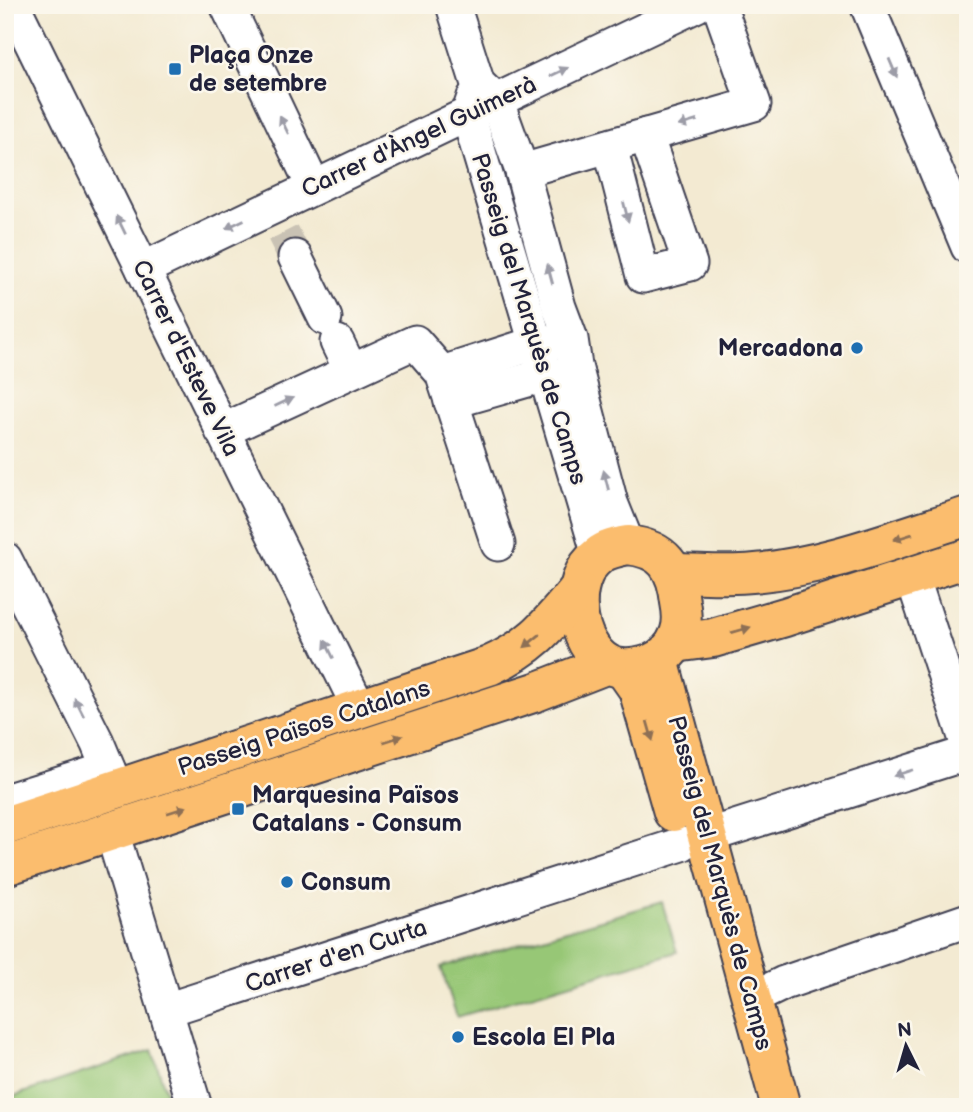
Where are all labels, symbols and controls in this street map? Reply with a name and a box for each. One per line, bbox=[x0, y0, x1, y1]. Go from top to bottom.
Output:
place label: Plaça Onze de setembre bbox=[189, 41, 327, 98]
one-way arrow bbox=[887, 58, 899, 78]
marker: Plaça Onze de setembre bbox=[167, 61, 183, 77]
one-way arrow bbox=[548, 66, 569, 77]
street label: Carrer d'Àngel Guimerà bbox=[297, 69, 541, 204]
one-way arrow bbox=[278, 114, 289, 135]
one-way arrow bbox=[677, 118, 698, 128]
street label: Passeig del Marquès de Camps bbox=[465, 150, 593, 488]
one-way arrow bbox=[621, 201, 632, 223]
one-way arrow bbox=[115, 215, 127, 235]
one-way arrow bbox=[225, 218, 245, 229]
street label: Carrer d'Esteve Vila bbox=[126, 255, 246, 461]
one-way arrow bbox=[544, 263, 555, 285]
place label: Mercadona bbox=[718, 334, 843, 363]
marker: Mercadona bbox=[849, 340, 865, 356]
one-way arrow bbox=[274, 396, 294, 408]
one-way arrow bbox=[600, 469, 610, 490]
one-way arrow bbox=[892, 532, 913, 542]
one-way arrow bbox=[730, 624, 752, 635]
one-way arrow bbox=[524, 633, 541, 648]
one-way arrow bbox=[323, 639, 335, 659]
street label: Passeig Països Catalans bbox=[174, 673, 434, 783]
one-way arrow bbox=[74, 697, 85, 717]
street label: Passeig del Marquès de Camps bbox=[661, 713, 779, 1053]
one-way arrow bbox=[645, 720, 656, 742]
one-way arrow bbox=[382, 733, 403, 744]
one-way arrow bbox=[892, 769, 913, 779]
place label: Marquesina Països Catalans - Consum bbox=[252, 781, 462, 838]
marker: Marquesina Països Catalans - Consum bbox=[230, 801, 246, 817]
one-way arrow bbox=[166, 804, 187, 815]
place label: Consum bbox=[301, 868, 391, 897]
marker: Consum bbox=[279, 874, 295, 890]
street label: Carrer d'en Curta bbox=[241, 913, 431, 999]
north arrow bbox=[872, 1010, 942, 1080]
text: N bbox=[897, 1018, 913, 1043]
place label: Escola El Pla bbox=[472, 1023, 615, 1052]
marker: Escola El Pla bbox=[450, 1029, 466, 1045]

